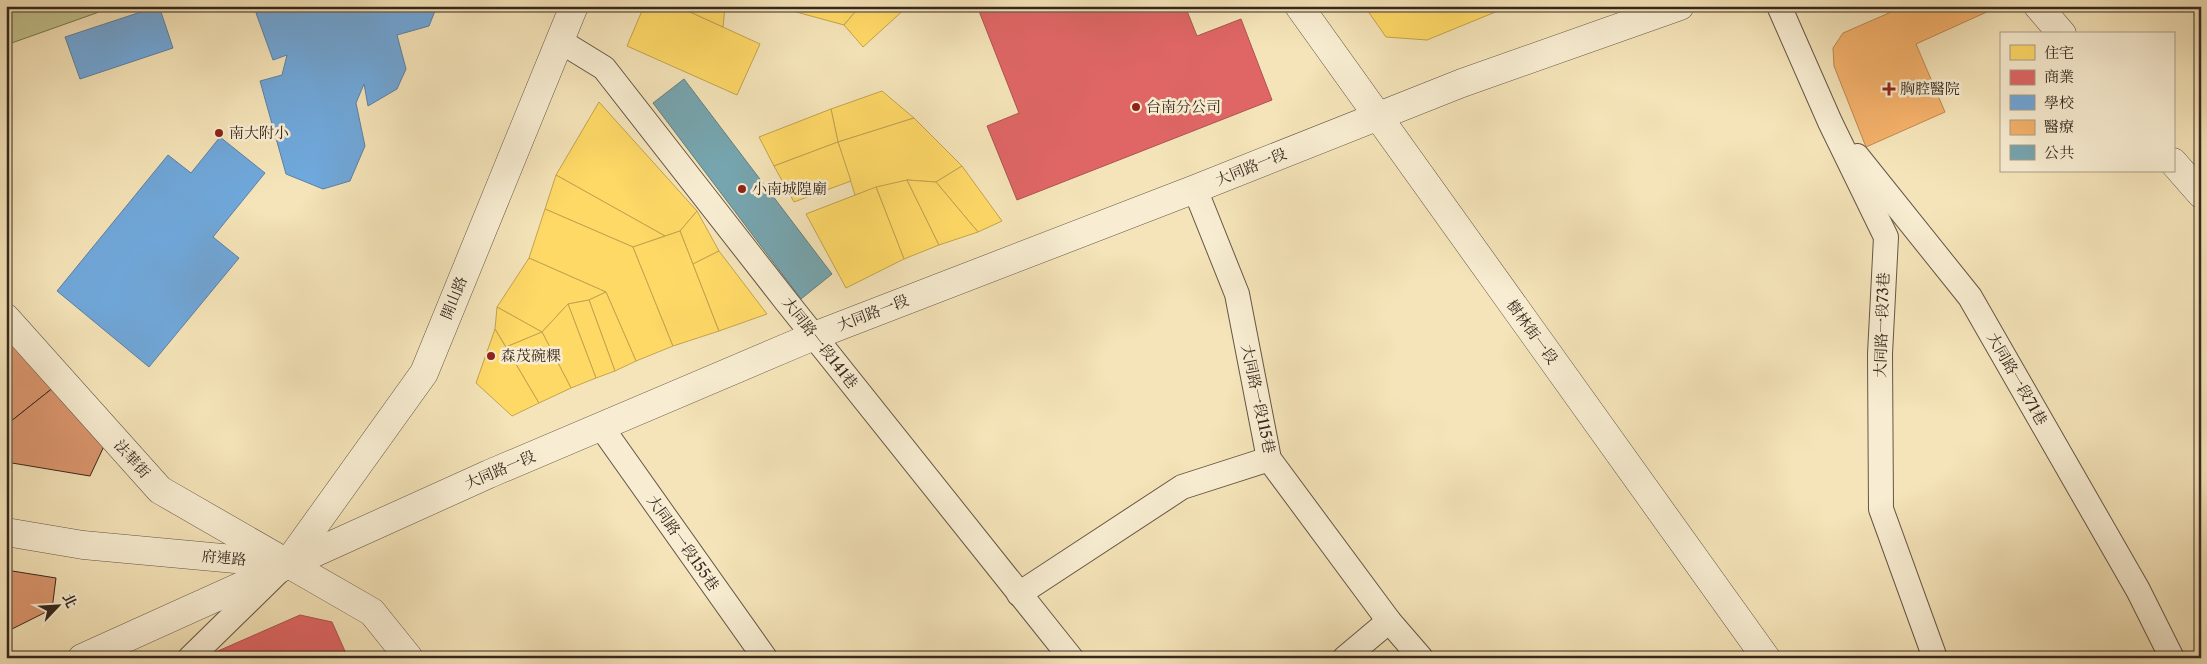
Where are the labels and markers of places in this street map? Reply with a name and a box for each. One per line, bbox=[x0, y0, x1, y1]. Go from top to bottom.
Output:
place label: 胸腔醫院 bbox=[1900, 79, 1960, 98]
marker: 胸腔醫院 bbox=[1882, 82, 1896, 96]
place label: 台南分公司 bbox=[1146, 97, 1221, 116]
marker: 台南分公司 bbox=[1130, 101, 1142, 113]
place label: 南大附小 bbox=[229, 123, 289, 142]
marker: 南大附小 bbox=[213, 127, 225, 139]
place label: 小南城隍廟 bbox=[752, 179, 827, 198]
marker: 小南城隍廟 bbox=[736, 183, 748, 195]
place label: 森茂碗粿 bbox=[501, 346, 561, 365]
marker: 森茂碗粿 bbox=[485, 350, 497, 362]

